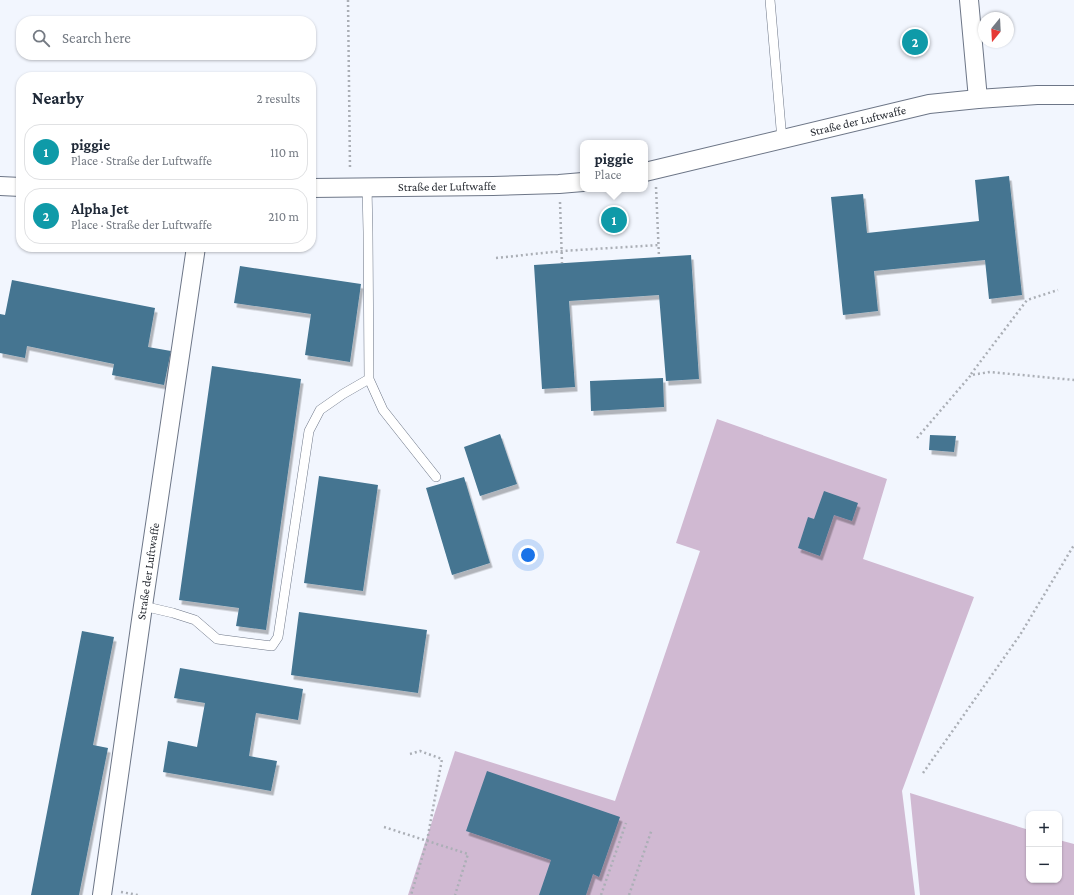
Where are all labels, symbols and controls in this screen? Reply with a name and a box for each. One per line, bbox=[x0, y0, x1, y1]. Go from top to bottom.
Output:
north arrow bbox=[978, 12, 1014, 48]
search box bbox=[16, 16, 316, 60]
icon: search bbox=[30, 27, 52, 49]
pin: 2 bbox=[902, 27, 928, 57]
text: Search here bbox=[62, 30, 131, 46]
text: Nearby bbox=[32, 89, 84, 108]
text: 2 results bbox=[257, 91, 300, 106]
street label: Straße der Luftwaffe bbox=[809, 103, 907, 139]
text: piggie bbox=[71, 137, 110, 153]
popup bbox=[580, 140, 648, 192]
text: 1 bbox=[44, 145, 48, 160]
text: 110 m bbox=[270, 145, 299, 160]
text: piggie bbox=[594, 151, 634, 167]
text: Place · Straße der Luftwaffe bbox=[71, 153, 212, 168]
text: Place bbox=[594, 167, 621, 182]
street label: Straße der Luftwaffe bbox=[398, 179, 496, 194]
text: Alpha Jet bbox=[71, 201, 129, 217]
pin: 1 bbox=[601, 205, 627, 235]
text: 2 bbox=[43, 209, 49, 224]
text: 210 m bbox=[268, 209, 299, 224]
text: Place · Straße der Luftwaffe bbox=[71, 217, 212, 232]
street label: Straße der Luftwaffe bbox=[134, 522, 162, 621]
your location bbox=[518, 545, 538, 565]
map controls bbox=[1026, 811, 1062, 883]
button: + bbox=[1026, 811, 1062, 847]
button: − bbox=[1026, 847, 1062, 883]

